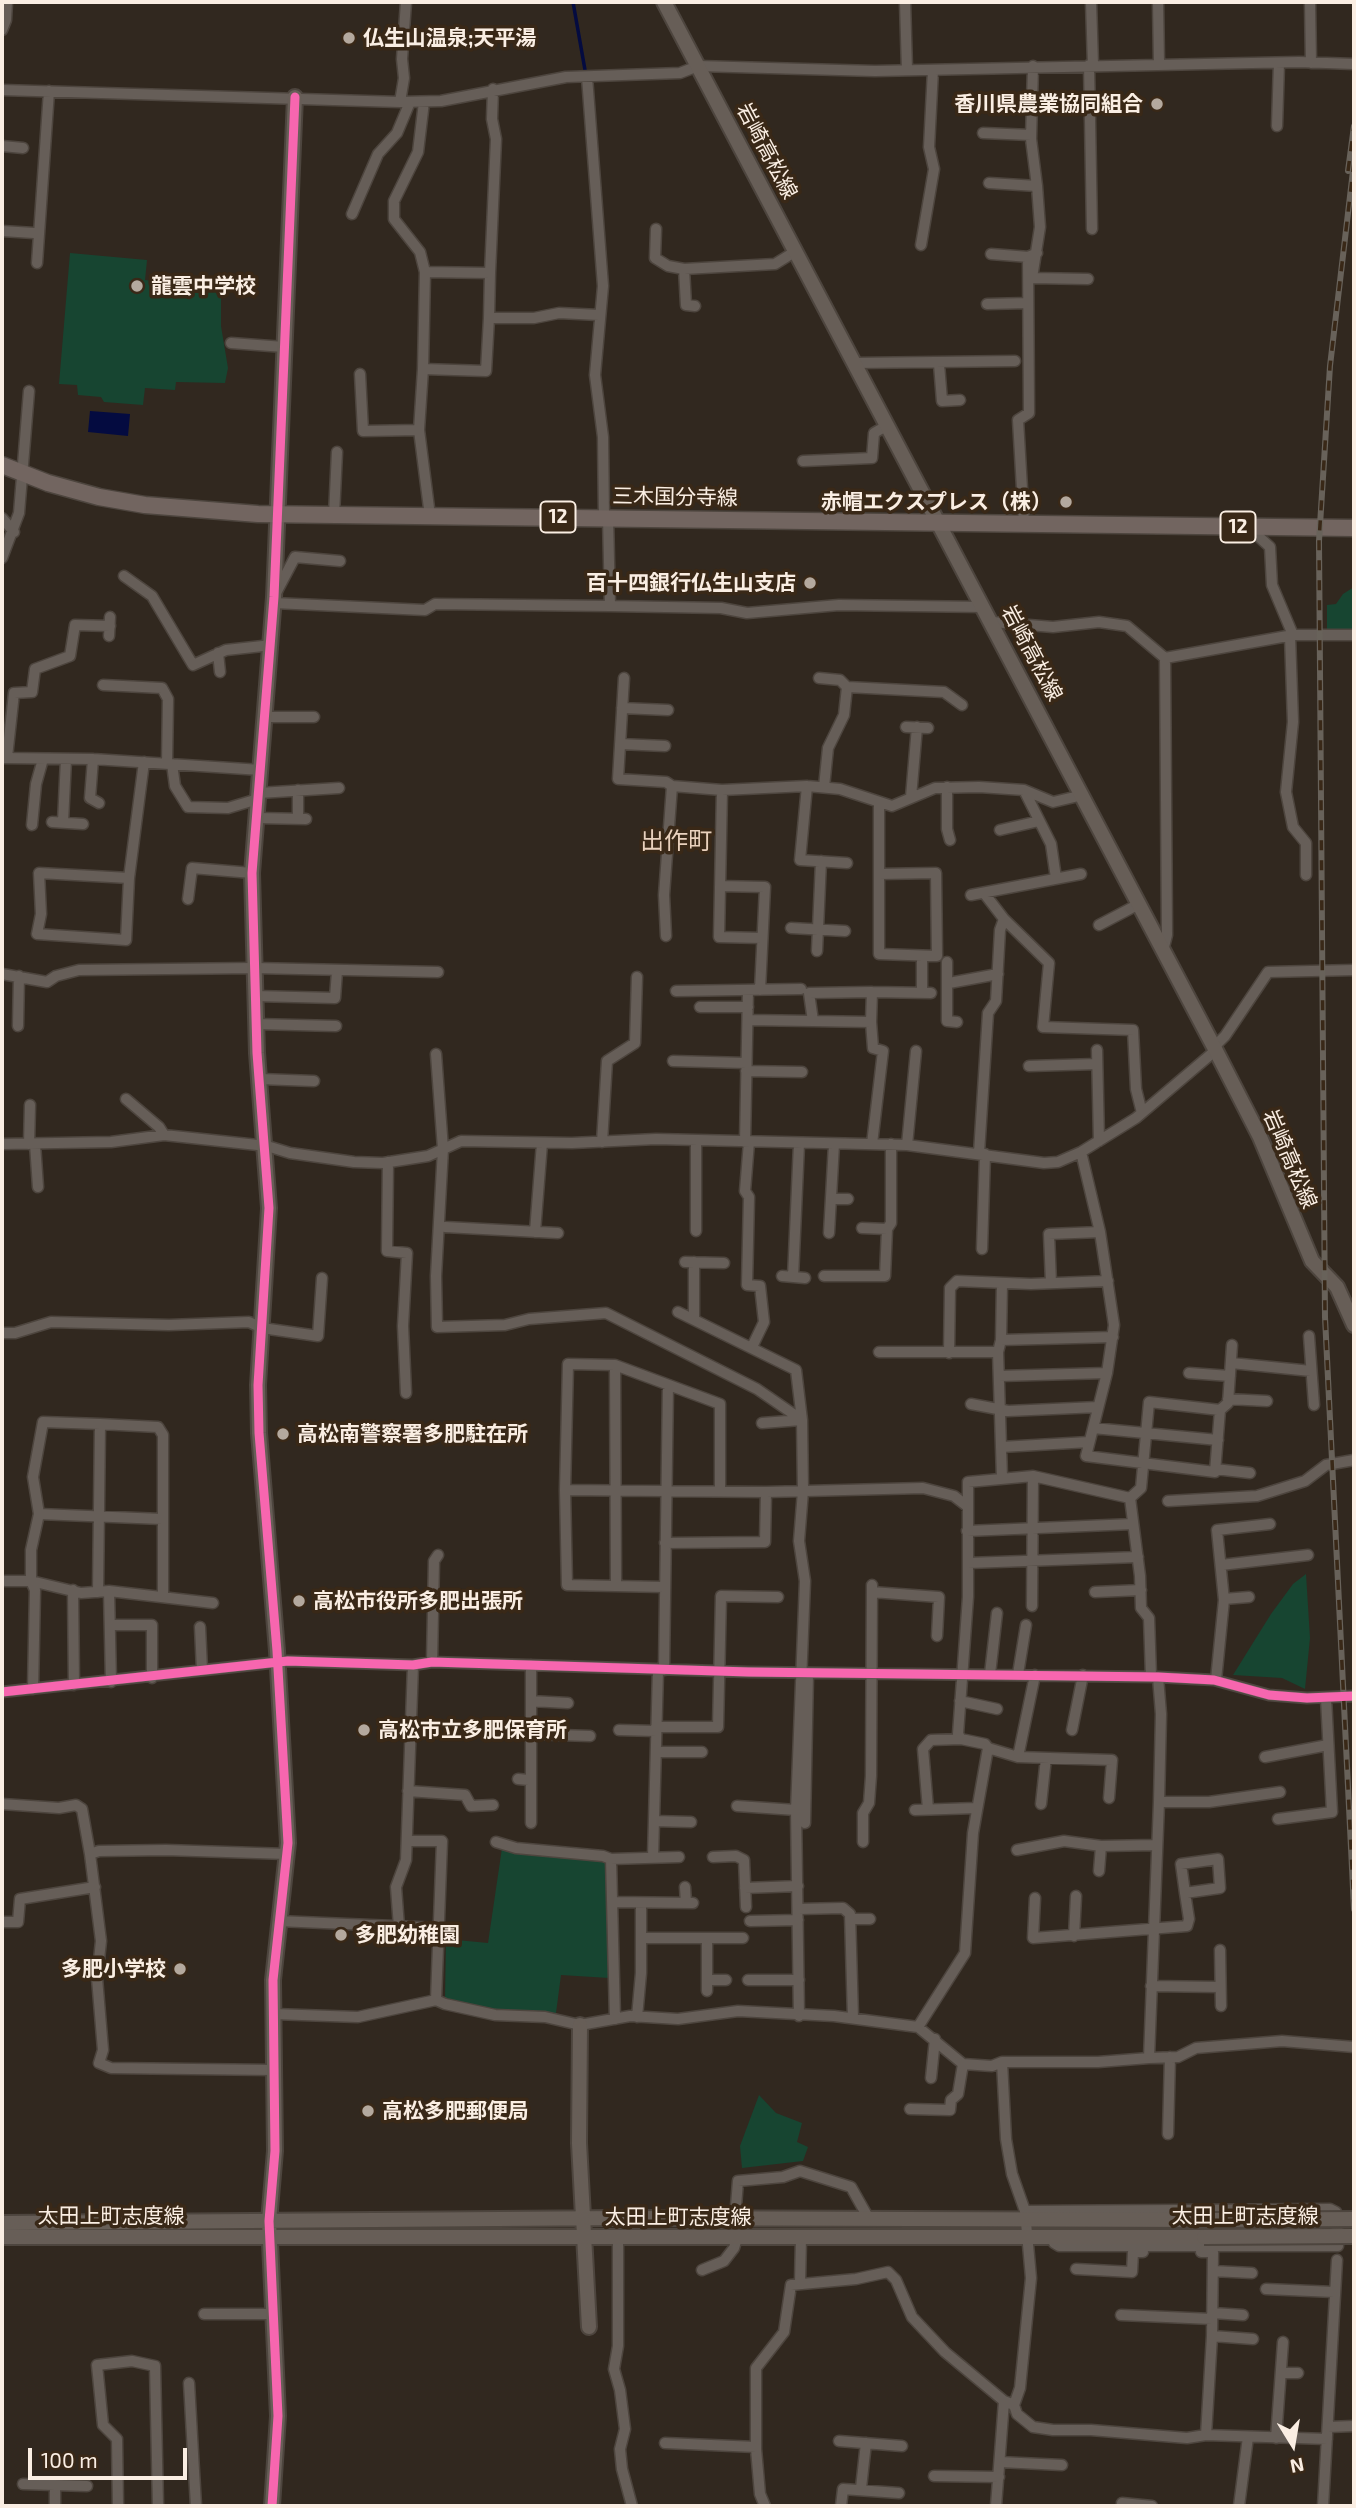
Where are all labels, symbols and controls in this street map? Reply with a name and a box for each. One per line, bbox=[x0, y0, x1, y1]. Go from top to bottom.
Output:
place label: 仏生山温泉;天平湯 bbox=[363, 25, 536, 51]
marker: 仏生山温泉;天平湯 bbox=[341, 30, 357, 46]
place label: 香川県農業協同組合 bbox=[954, 91, 1143, 117]
marker: 香川県農業協同組合 bbox=[1149, 96, 1165, 112]
street label: 岩崎高松線 bbox=[731, 99, 803, 203]
place label: 龍雲中学校 bbox=[151, 273, 256, 299]
marker: 龍雲中学校 bbox=[129, 278, 145, 294]
street label: 三木国分寺線 bbox=[612, 483, 738, 511]
place label: 赤帽エクスプレス（株） bbox=[821, 489, 1052, 515]
marker: 赤帽エクスプレス（株） bbox=[1058, 494, 1074, 510]
road number: 12 bbox=[540, 502, 576, 532]
road number: 12 bbox=[1220, 512, 1256, 542]
place label: 百十四銀行仏生山支店 bbox=[586, 570, 796, 596]
marker: 百十四銀行仏生山支店 bbox=[802, 575, 818, 591]
street label: 岩崎高松線 bbox=[996, 601, 1068, 705]
district label: 出作町 bbox=[640, 827, 712, 855]
street label: 岩崎高松線 bbox=[1258, 1106, 1322, 1212]
place label: 高松南警察署多肥駐在所 bbox=[297, 1421, 528, 1447]
marker: 高松南警察署多肥駐在所 bbox=[275, 1426, 291, 1442]
place label: 高松市役所多肥出張所 bbox=[313, 1588, 523, 1614]
marker: 高松市役所多肥出張所 bbox=[291, 1593, 307, 1609]
place label: 高松市立多肥保育所 bbox=[378, 1717, 567, 1743]
marker: 高松市立多肥保育所 bbox=[356, 1722, 372, 1738]
place label: 多肥幼稚園 bbox=[355, 1922, 460, 1948]
marker: 多肥幼稚園 bbox=[333, 1927, 349, 1943]
place label: 多肥小学校 bbox=[61, 1956, 166, 1982]
marker: 多肥小学校 bbox=[172, 1961, 188, 1977]
place label: 高松多肥郵便局 bbox=[382, 2098, 529, 2124]
marker: 高松多肥郵便局 bbox=[360, 2103, 376, 2119]
street label: 太田上町志度線 bbox=[38, 2203, 184, 2229]
street label: 太田上町志度線 bbox=[1172, 2203, 1318, 2229]
street label: 太田上町志度線 bbox=[605, 2204, 751, 2230]
north arrow bbox=[1258, 2410, 1328, 2480]
scale bar bbox=[32, 2434, 191, 2478]
text: 100 m bbox=[41, 2447, 98, 2472]
text: N bbox=[1288, 2454, 1306, 2479]

